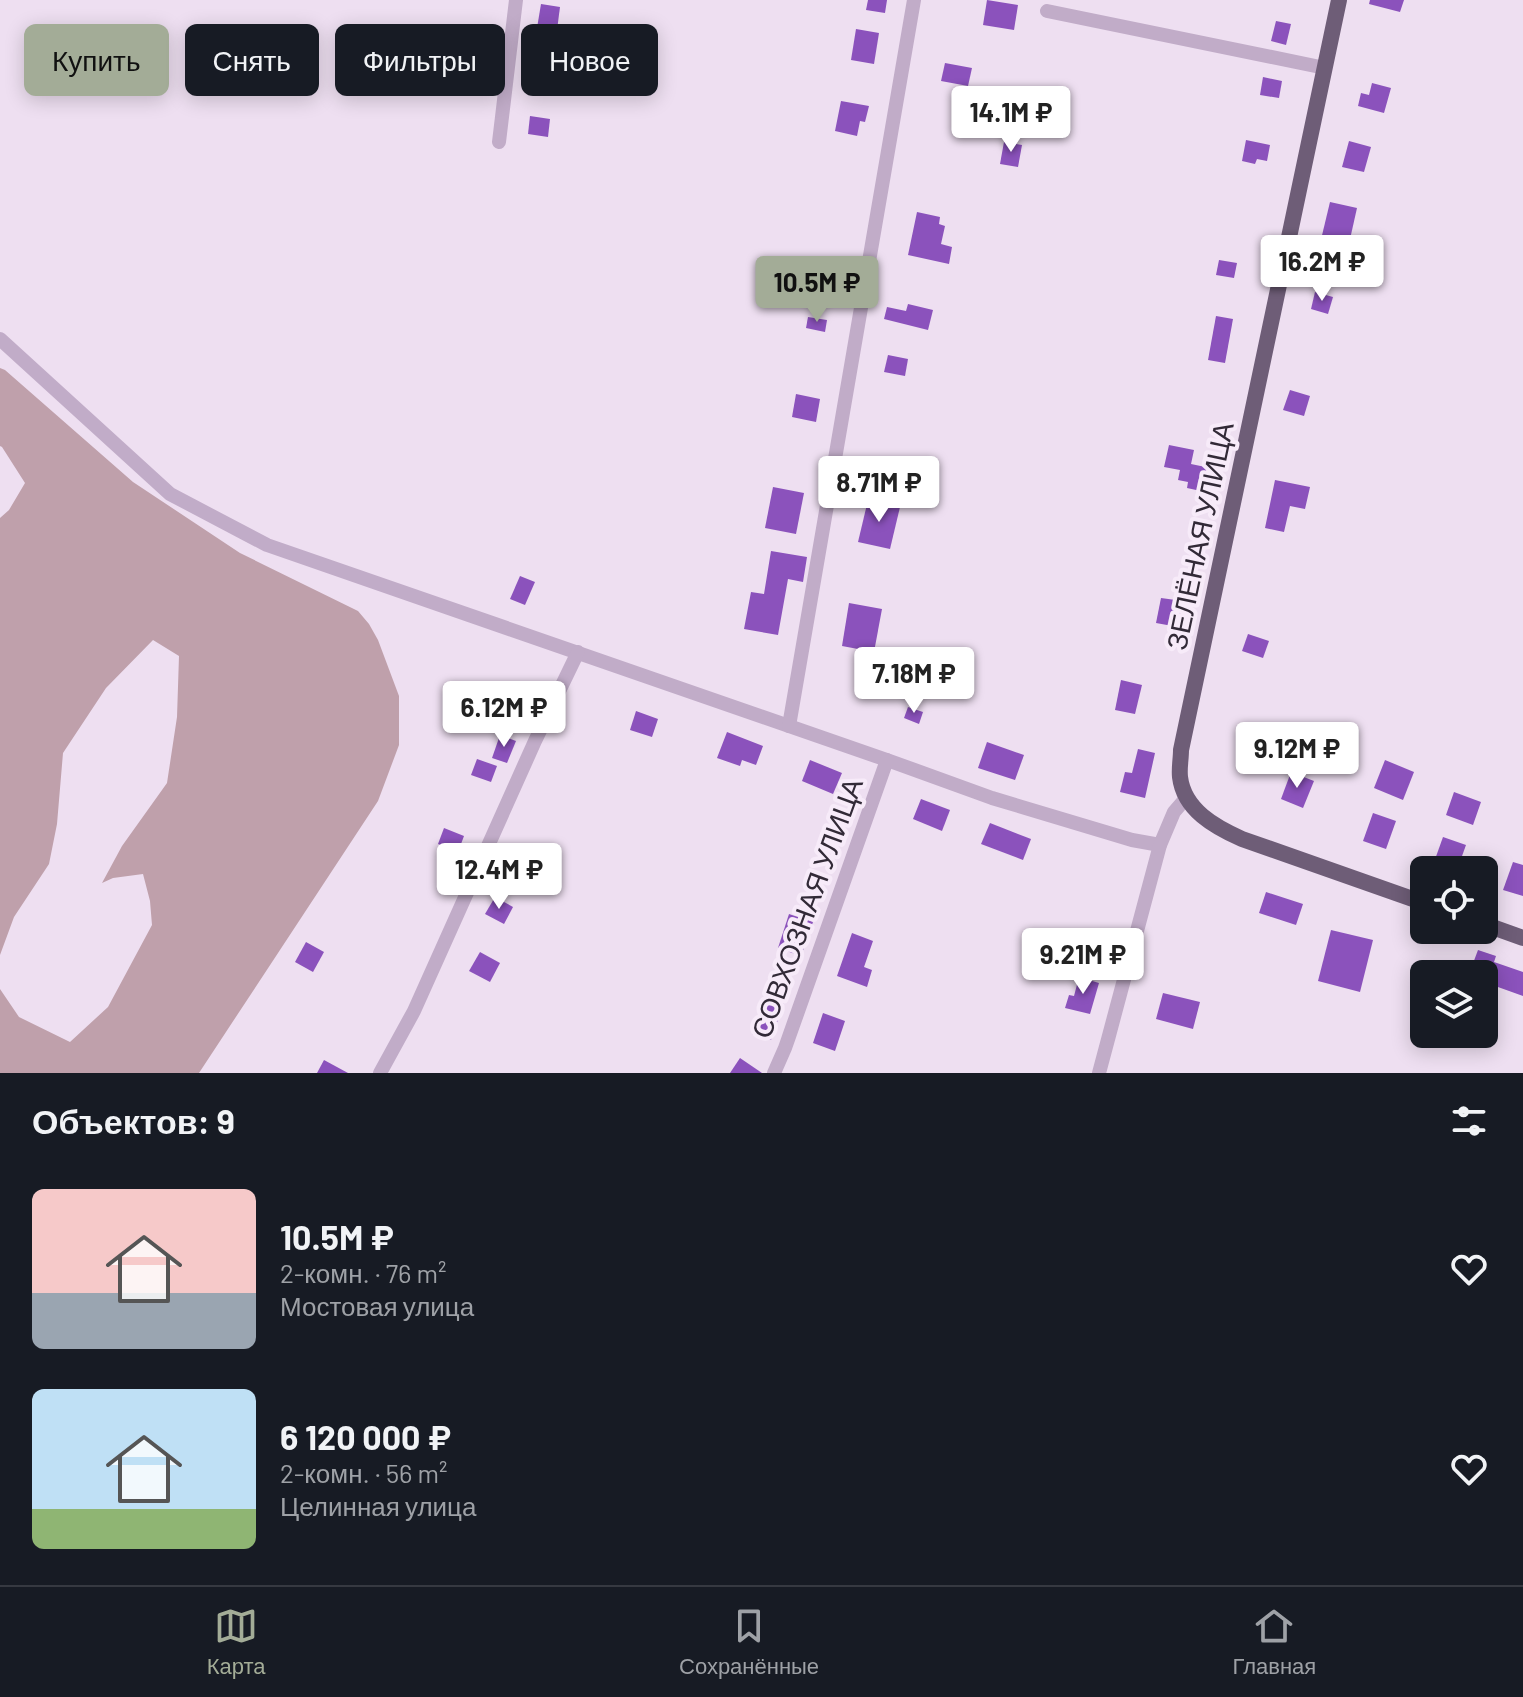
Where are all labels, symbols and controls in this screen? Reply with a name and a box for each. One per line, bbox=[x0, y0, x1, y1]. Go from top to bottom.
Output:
chip: Купить bbox=[24, 24, 169, 96]
chip: Снять bbox=[185, 24, 319, 96]
chip: Фильтры bbox=[335, 24, 505, 96]
chip: Новое bbox=[521, 24, 658, 96]
pin: 14.1M ₽ bbox=[937, 86, 1085, 154]
text: 14.1M ₽ bbox=[969, 96, 1053, 127]
pin: 16.2M ₽ bbox=[1248, 235, 1396, 303]
text: 16.2M ₽ bbox=[1279, 245, 1365, 276]
pin: 10.5M ₽ bbox=[743, 256, 891, 324]
text: 10.5M ₽ bbox=[773, 266, 861, 297]
street label: ЗЕЛЁНАЯ УЛИЦА bbox=[1158, 418, 1240, 653]
pin: 8.71M ₽ bbox=[805, 456, 953, 524]
text: 8.71M ₽ bbox=[836, 466, 922, 497]
pin: 7.18M ₽ bbox=[840, 647, 988, 715]
text: 7.18M ₽ bbox=[872, 657, 956, 688]
pin: 6.12M ₽ bbox=[430, 681, 578, 749]
text: 6.12M ₽ bbox=[461, 691, 547, 722]
pin: 9.12M ₽ bbox=[1223, 722, 1371, 790]
text: 9.12M ₽ bbox=[1254, 732, 1340, 763]
street label: СОВХОЗНАЯ УЛИЦА bbox=[743, 772, 869, 1043]
pin: 12.4M ₽ bbox=[425, 843, 573, 911]
text: 12.4M ₽ bbox=[455, 853, 543, 884]
map controls bbox=[1410, 856, 1498, 1048]
button: locate bbox=[1410, 856, 1498, 944]
pin: 9.21M ₽ bbox=[1009, 928, 1157, 996]
text: 9.21M ₽ bbox=[1040, 938, 1126, 969]
button: layers bbox=[1410, 960, 1498, 1048]
icon: filters bbox=[1447, 1099, 1491, 1143]
text: Объектов: 9 bbox=[32, 1100, 235, 1141]
text: 10.5M ₽ bbox=[280, 1216, 394, 1257]
icon: home bbox=[96, 1221, 192, 1317]
icon: heart bbox=[1447, 1247, 1491, 1291]
text: 2-комн. · 76 m² bbox=[280, 1257, 447, 1288]
text: Мостовая улица bbox=[280, 1290, 474, 1321]
text: 6 120 000 ₽ bbox=[280, 1416, 451, 1457]
icon: home bbox=[96, 1421, 192, 1517]
icon: heart bbox=[1447, 1447, 1491, 1491]
text: 2-комн. · 56 m² bbox=[280, 1457, 448, 1488]
text: Целинная улица bbox=[280, 1490, 476, 1521]
tab: Карта bbox=[207, 1604, 266, 1680]
tab: Сохранённые bbox=[679, 1604, 819, 1680]
tab: Главная bbox=[1233, 1604, 1316, 1680]

